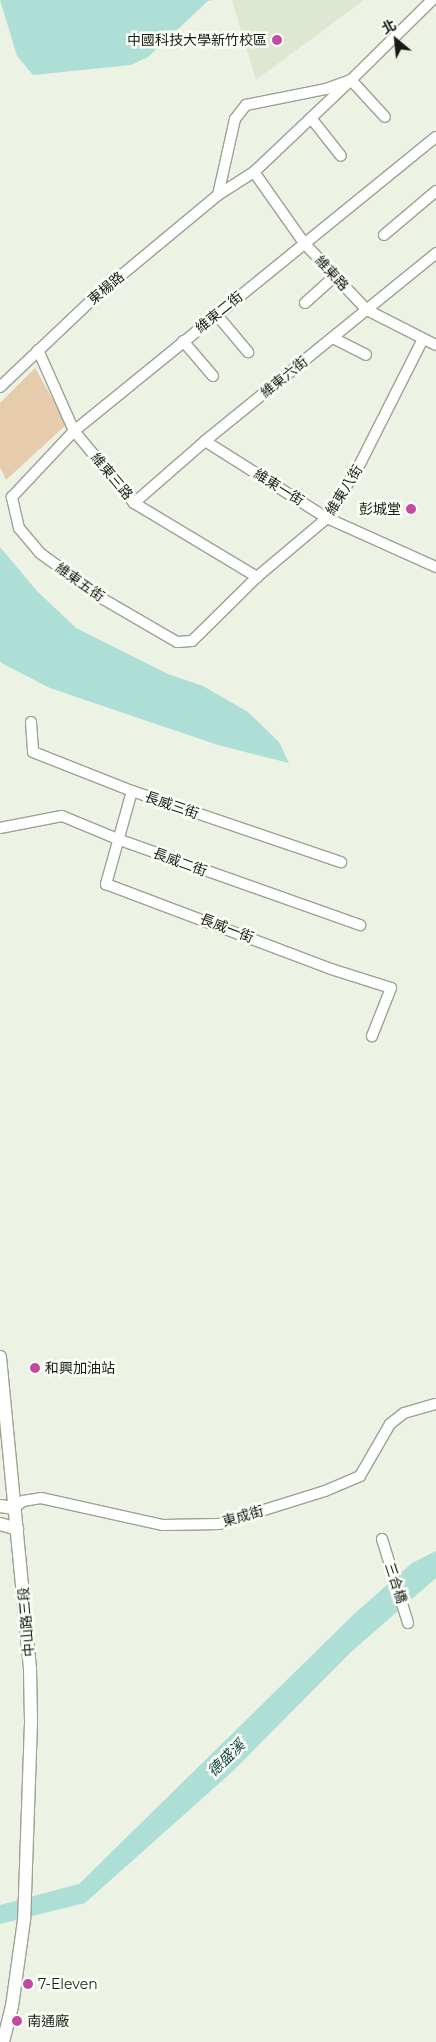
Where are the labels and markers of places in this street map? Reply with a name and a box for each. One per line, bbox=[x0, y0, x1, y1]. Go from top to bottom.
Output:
place label: 中國科技大學新竹校區 bbox=[127, 32, 267, 48]
marker: 中國科技大學新竹校區 bbox=[271, 34, 283, 46]
place label: 彭城堂 bbox=[359, 501, 401, 517]
marker: 彭城堂 bbox=[405, 503, 417, 515]
place label: 和興加油站 bbox=[45, 1360, 115, 1376]
marker: 和興加油站 bbox=[29, 1362, 41, 1374]
place label: 7-Eleven bbox=[38, 1976, 98, 1992]
marker: 7-Eleven bbox=[22, 1978, 34, 1990]
place label: 南通廠 bbox=[27, 2013, 69, 2029]
marker: 南通廠 bbox=[11, 2015, 23, 2027]

